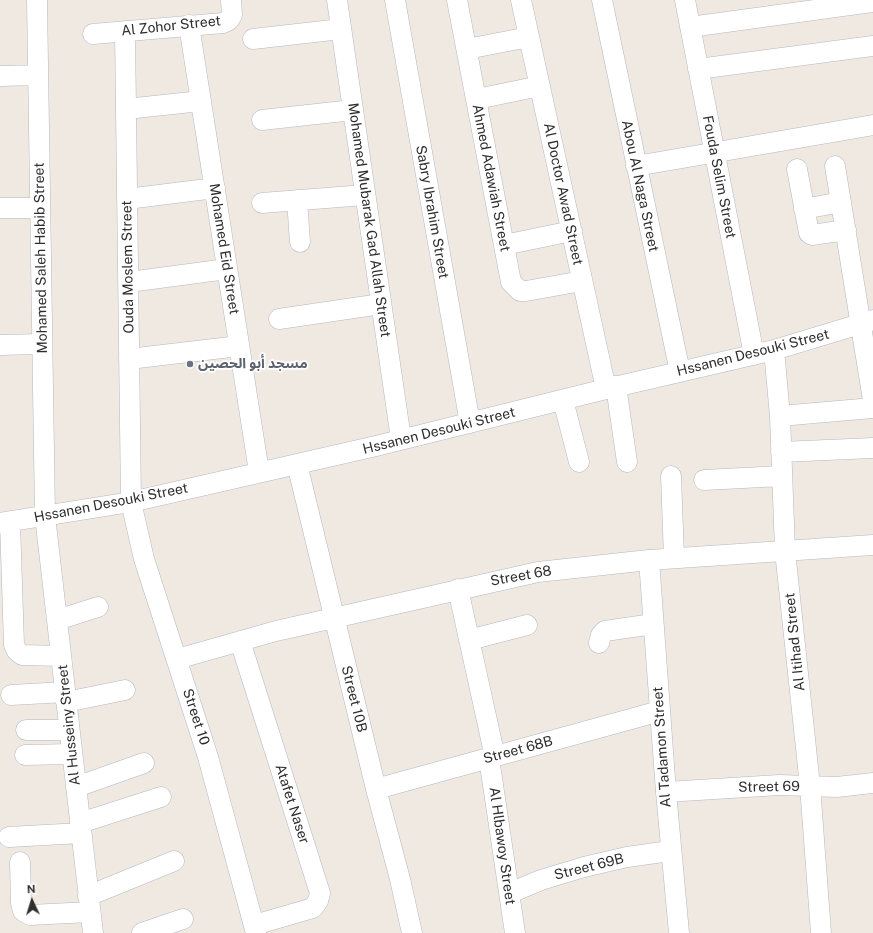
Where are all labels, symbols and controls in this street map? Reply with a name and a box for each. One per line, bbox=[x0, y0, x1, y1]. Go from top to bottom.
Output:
street label: Al Zohor Street bbox=[120, 12, 222, 40]
street label: Mohamed Mubarak Gad Allah Street bbox=[344, 102, 394, 338]
street label: Ahmed Adawiah Street bbox=[468, 103, 514, 253]
street label: Fouda Selim Street bbox=[699, 114, 739, 240]
street label: Abou Al Naga Street bbox=[618, 119, 662, 253]
street label: Al Doctor Awad Street bbox=[540, 121, 586, 267]
street label: Sabry Ibrahim Street bbox=[412, 144, 452, 280]
street label: Mohamed Saleh Habib Street bbox=[31, 162, 51, 354]
street label: Mohamed Eid Street bbox=[205, 182, 243, 316]
street label: Ouda Moslem Street bbox=[118, 200, 138, 334]
street label: Hssanen Desouki Street bbox=[675, 326, 831, 380]
place label: مسجد أبو الحصين bbox=[198, 356, 308, 372]
marker: مسجد أبو الحصين bbox=[185, 359, 195, 369]
street label: Hssanen Desouki Street bbox=[361, 404, 517, 458]
street label: Hssanen Desouki Street bbox=[33, 480, 189, 526]
street label: Street 68 bbox=[489, 562, 553, 590]
street label: Al Itihad Street bbox=[781, 592, 809, 692]
street label: Al Husseiny Street bbox=[54, 664, 84, 786]
street label: Street 10B bbox=[338, 664, 370, 734]
street label: Al Tadamon Street bbox=[649, 686, 675, 808]
street label: Street 10 bbox=[179, 687, 213, 747]
street label: Street 68B bbox=[481, 733, 555, 767]
street label: Atafet Naser bbox=[271, 762, 313, 846]
street label: Street 69 bbox=[738, 778, 800, 796]
street label: Al Hlbawoy Street bbox=[485, 786, 519, 906]
street label: Street 69B bbox=[552, 850, 626, 884]
north arrow bbox=[12, 881, 52, 921]
text: N bbox=[26, 883, 36, 895]

